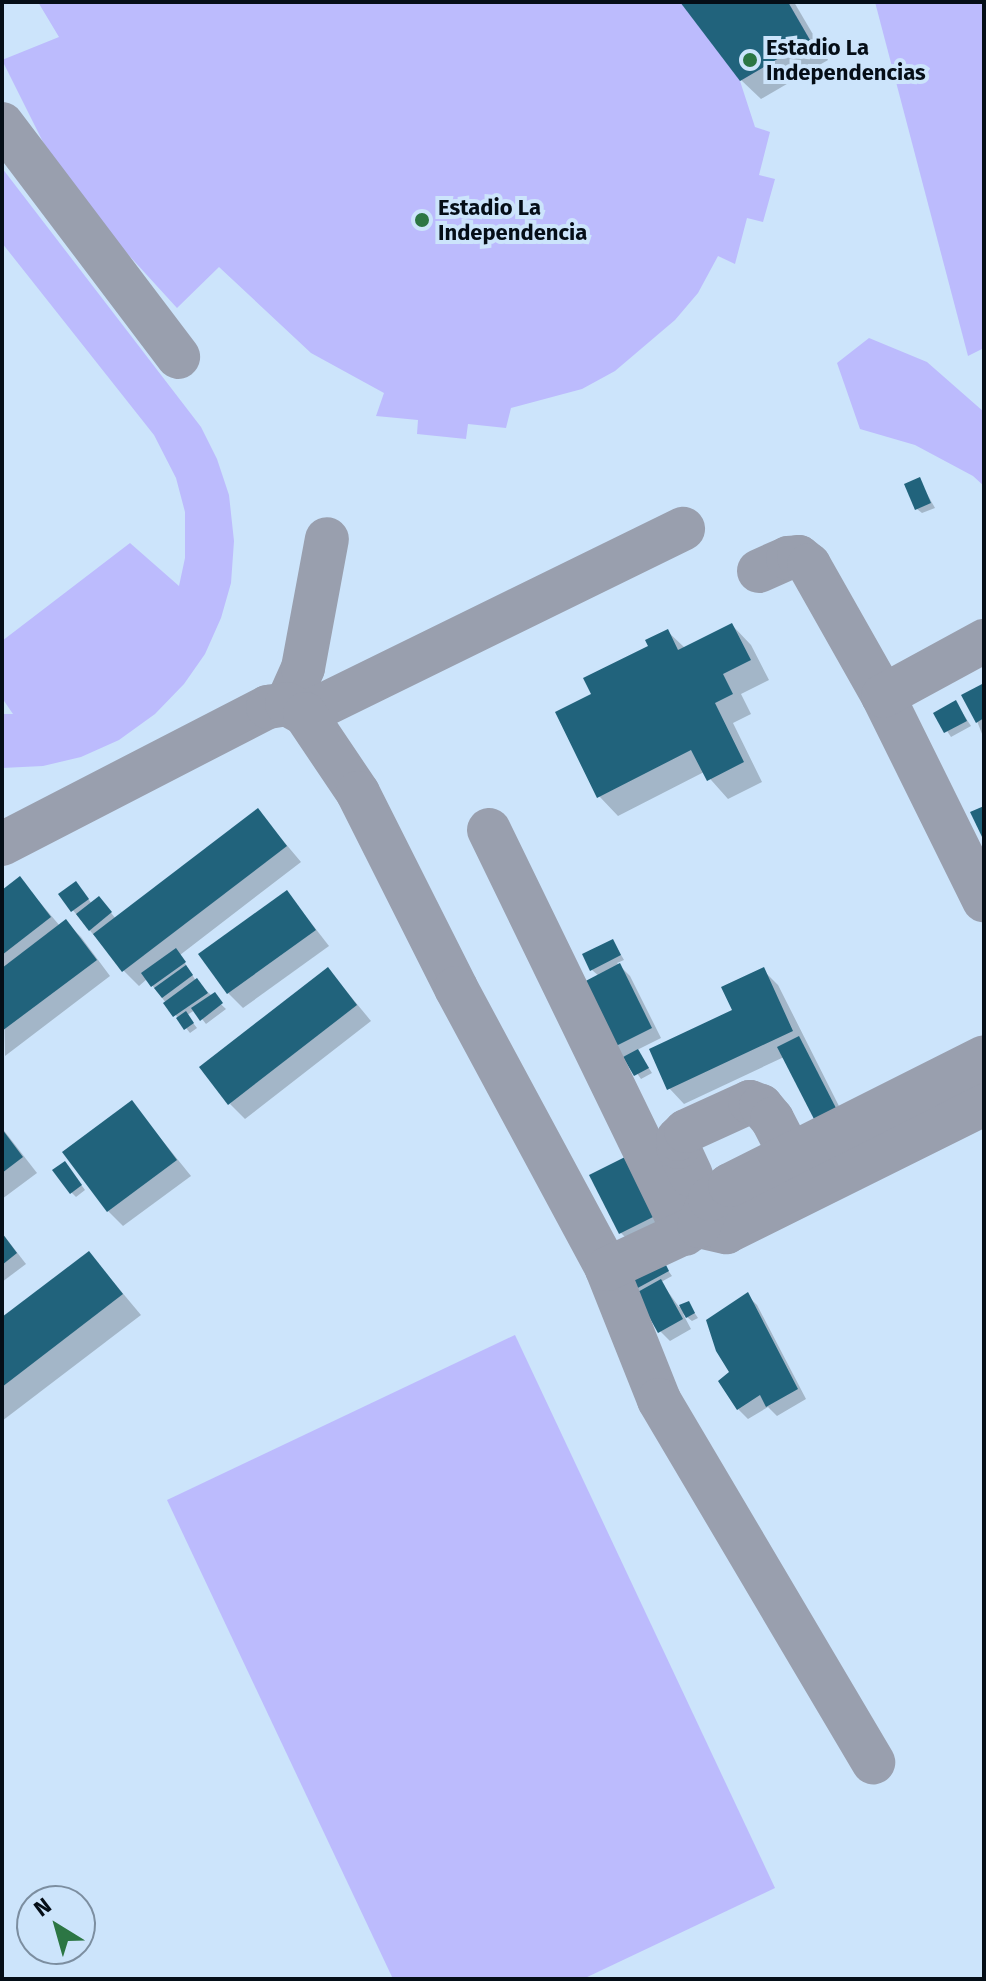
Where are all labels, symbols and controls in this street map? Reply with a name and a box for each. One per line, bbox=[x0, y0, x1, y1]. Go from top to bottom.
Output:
place label: Estadio La Independencias bbox=[766, 34, 926, 86]
marker: Estadio La Independencias bbox=[741, 51, 759, 69]
place label: Estadio La Independencia bbox=[438, 194, 587, 246]
marker: Estadio La Independencia bbox=[413, 211, 431, 229]
north arrow bbox=[16, 1885, 96, 1965]
text: N bbox=[29, 1892, 56, 1922]

